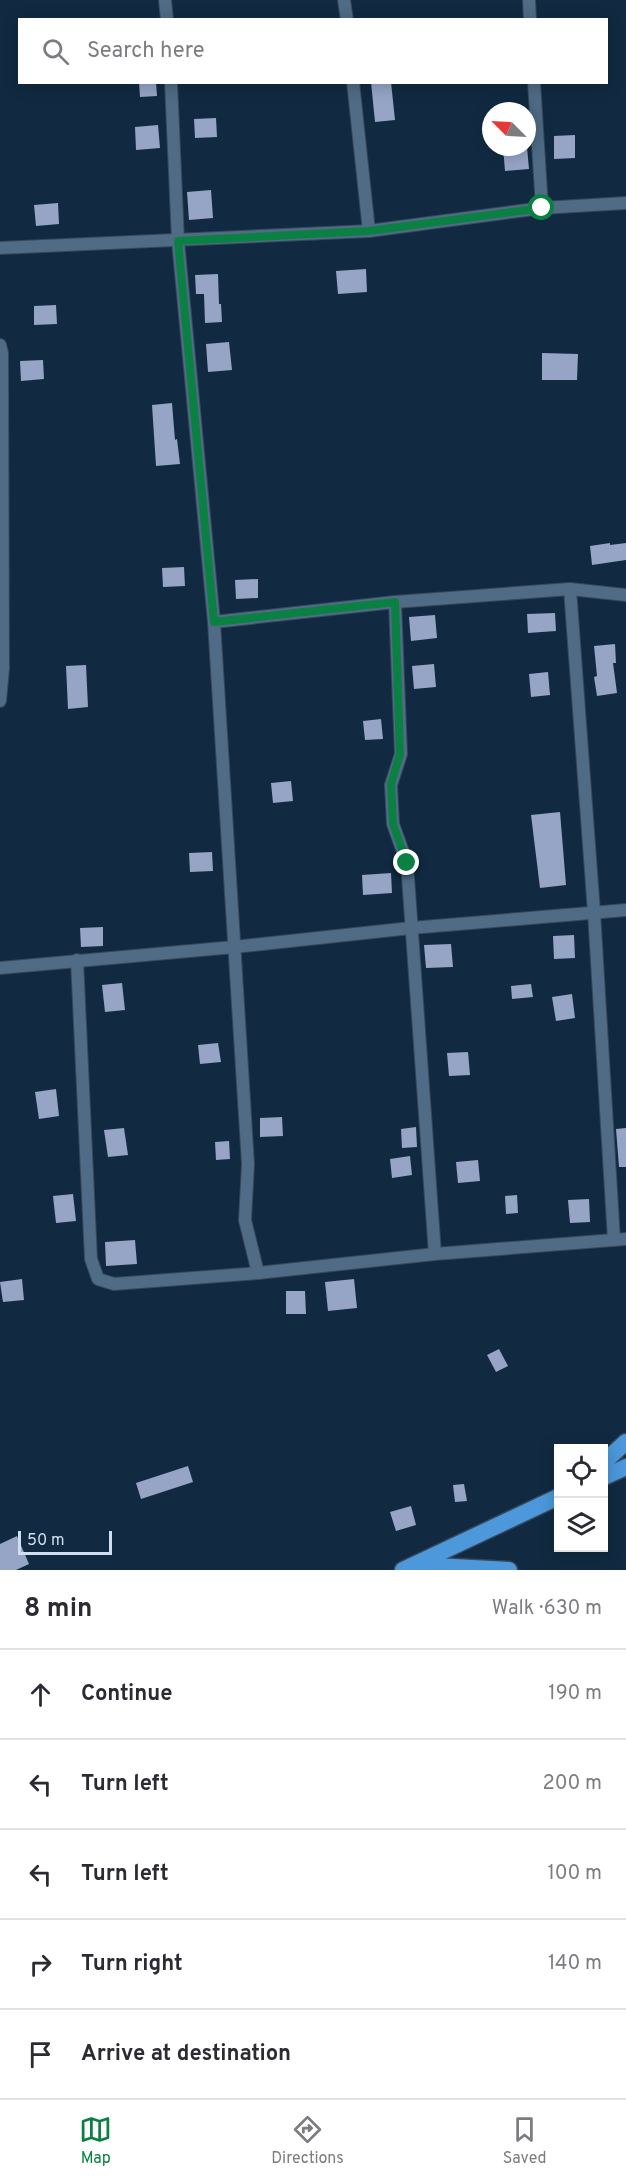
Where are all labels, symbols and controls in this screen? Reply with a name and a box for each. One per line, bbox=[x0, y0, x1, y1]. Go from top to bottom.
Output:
search box bbox=[18, 18, 608, 84]
icon: search bbox=[39, 35, 72, 68]
text: Search here bbox=[87, 38, 205, 65]
north arrow bbox=[482, 102, 536, 156]
route start bbox=[528, 194, 554, 220]
route end bbox=[393, 849, 419, 875]
map controls bbox=[554, 1444, 608, 1552]
button: locate bbox=[554, 1444, 608, 1498]
button: layers bbox=[554, 1498, 608, 1552]
scale bar bbox=[18, 1528, 112, 1556]
text: 50 m bbox=[27, 1531, 65, 1551]
text: 8 min bbox=[24, 1593, 92, 1626]
text: Walk · 630 m bbox=[492, 1596, 602, 1622]
icon: ahead bbox=[24, 1678, 57, 1711]
text: Continue bbox=[81, 1681, 172, 1708]
text: 190 m bbox=[548, 1681, 602, 1707]
icon: left bbox=[24, 1768, 57, 1801]
text: Turn left bbox=[81, 1771, 169, 1798]
text: 200 m bbox=[543, 1771, 602, 1797]
icon: left bbox=[24, 1858, 57, 1891]
text: Turn left bbox=[81, 1861, 169, 1888]
text: 100 m bbox=[547, 1861, 602, 1887]
icon: right bbox=[24, 1948, 57, 1981]
text: Turn right bbox=[81, 1951, 183, 1978]
text: 140 m bbox=[548, 1951, 602, 1977]
icon: arrive bbox=[24, 2038, 57, 2071]
text: Arrive at destination bbox=[81, 2041, 291, 2068]
tab: Map bbox=[79, 2113, 112, 2169]
tab: Directions bbox=[271, 2113, 344, 2169]
tab: Saved bbox=[503, 2113, 547, 2169]

